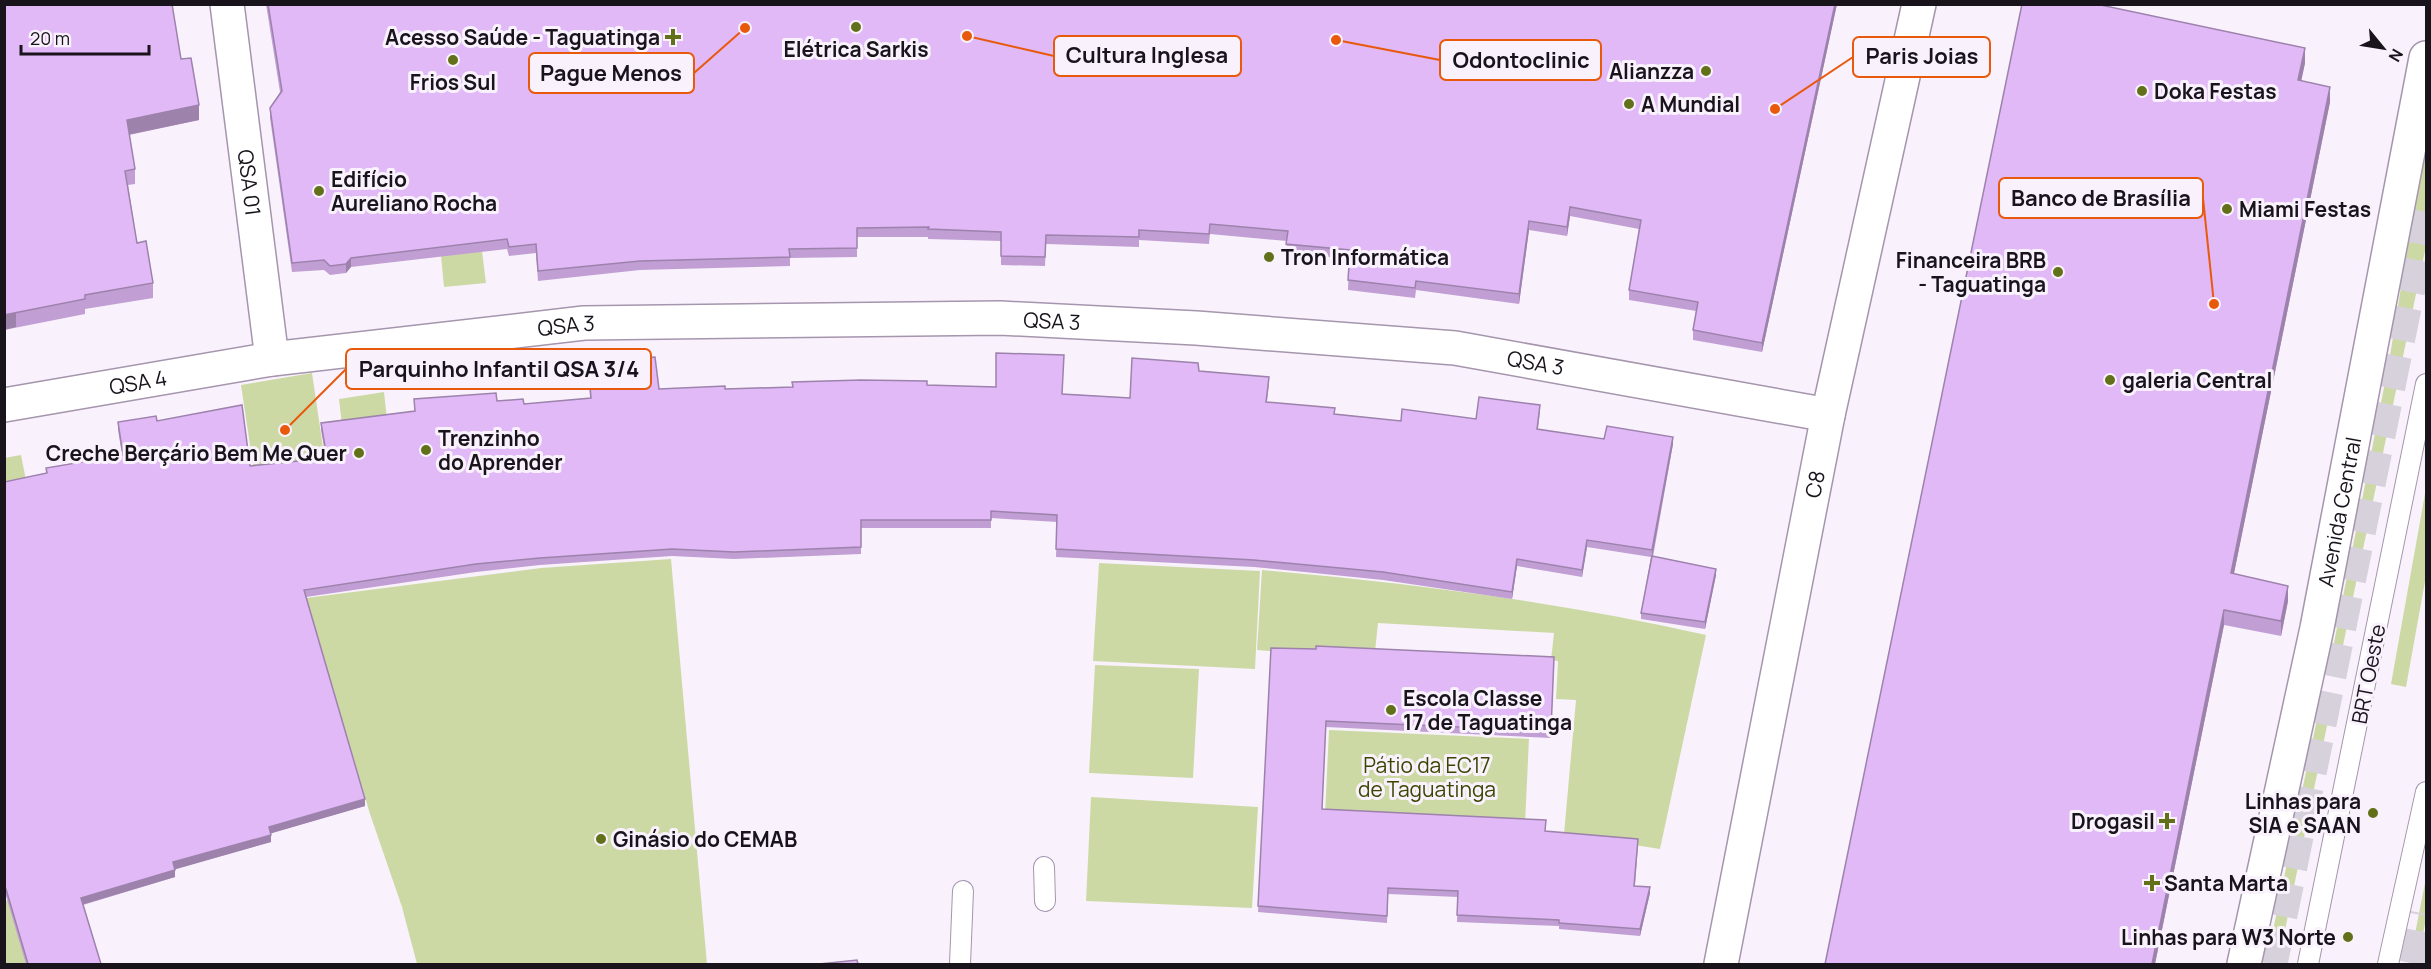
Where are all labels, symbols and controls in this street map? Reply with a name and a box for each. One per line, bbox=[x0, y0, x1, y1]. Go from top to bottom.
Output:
scale bar bbox=[21, 18, 148, 56]
north arrow bbox=[2353, 18, 2413, 78]
marker: Elétrica Sarkis bbox=[849, 20, 863, 34]
place label: Acesso Saúde - Taguatinga bbox=[385, 23, 660, 51]
text: 20 m bbox=[30, 26, 70, 50]
marker: Acesso Saúde - Taguatinga bbox=[664, 28, 682, 46]
place label: Elétrica Sarkis bbox=[783, 35, 929, 63]
callout: Cultura Inglesa bbox=[1054, 36, 1241, 76]
callout: Paris Joias bbox=[1853, 37, 1990, 77]
text: Cultura Inglesa bbox=[1066, 40, 1228, 70]
callout: Odontoclinic bbox=[1440, 40, 1601, 80]
text: Paris Joias bbox=[1865, 41, 1979, 71]
text: Odontoclinic bbox=[1452, 45, 1590, 75]
text: N bbox=[2384, 45, 2408, 66]
marker: Frios Sul bbox=[446, 53, 460, 67]
callout: Pague Menos bbox=[529, 53, 694, 93]
place label: Alianzza bbox=[1609, 57, 1694, 85]
text: Pague Menos bbox=[540, 58, 682, 88]
marker: Alianzza bbox=[1699, 64, 1713, 78]
place label: Frios Sul bbox=[410, 68, 496, 96]
place label: Doka Festas bbox=[2154, 77, 2277, 105]
marker: Doka Festas bbox=[2135, 84, 2149, 98]
place label: A Mundial bbox=[1641, 90, 1740, 118]
marker: A Mundial bbox=[1622, 97, 1636, 111]
street label: QSA 01 bbox=[232, 148, 268, 217]
place label: Edifício Aureliano Rocha bbox=[331, 165, 497, 217]
callout: Banco de Brasília bbox=[1999, 178, 2203, 218]
text: Banco de Brasília bbox=[2011, 183, 2191, 213]
marker: Edifício Aureliano Rocha bbox=[312, 184, 326, 198]
place label: Miami Festas bbox=[2239, 195, 2371, 223]
marker: Miami Festas bbox=[2220, 202, 2234, 216]
place label: Tron Informática bbox=[1281, 243, 1449, 271]
place label: Financeira BRB - Taguatinga bbox=[1896, 246, 2046, 298]
marker: Tron Informática bbox=[1262, 250, 1276, 264]
marker: Financeira BRB - Taguatinga bbox=[2051, 265, 2065, 279]
street label: QSA 3 bbox=[1023, 305, 1081, 336]
street label: QSA 3 bbox=[536, 309, 595, 342]
street label: QSA 3 bbox=[1505, 344, 1566, 381]
callout: Parquinho Infantil QSA 3/4 bbox=[346, 349, 651, 389]
text: Parquinho Infantil QSA 3/4 bbox=[359, 354, 639, 384]
street label: QSA 4 bbox=[107, 363, 169, 401]
place label: galeria Central bbox=[2122, 366, 2272, 394]
marker: galeria Central bbox=[2103, 373, 2117, 387]
place label: Trenzinho do Aprender bbox=[438, 424, 563, 476]
street label: Avenida Central bbox=[2311, 435, 2367, 589]
place label: Creche Berçário Bem Me Quer bbox=[46, 439, 347, 467]
marker: Trenzinho do Aprender bbox=[419, 443, 433, 457]
marker: Creche Berçário Bem Me Quer bbox=[352, 446, 366, 460]
street label: C8 bbox=[1798, 468, 1831, 500]
street label: BRT Oeste bbox=[2345, 622, 2391, 726]
place label: Escola Classe 17 de Taguatinga bbox=[1403, 684, 1572, 736]
marker: Escola Classe 17 de Taguatinga bbox=[1384, 703, 1398, 717]
park label: Pátio da EC17 de Taguatinga bbox=[1358, 751, 1496, 803]
place label: Linhas para SIA e SAAN bbox=[2245, 787, 2361, 839]
marker: Linhas para SIA e SAAN bbox=[2366, 806, 2380, 820]
place label: Drogasil bbox=[2071, 807, 2155, 835]
marker: Drogasil bbox=[2160, 814, 2174, 828]
place label: Ginásio do CEMAB bbox=[613, 825, 797, 853]
marker: Ginásio do CEMAB bbox=[594, 832, 608, 846]
place label: Santa Marta bbox=[2164, 869, 2288, 897]
marker: Santa Marta bbox=[2145, 876, 2159, 890]
place label: Linhas para W3 Norte bbox=[2121, 923, 2336, 951]
marker: Linhas para W3 Norte bbox=[2341, 930, 2355, 944]

